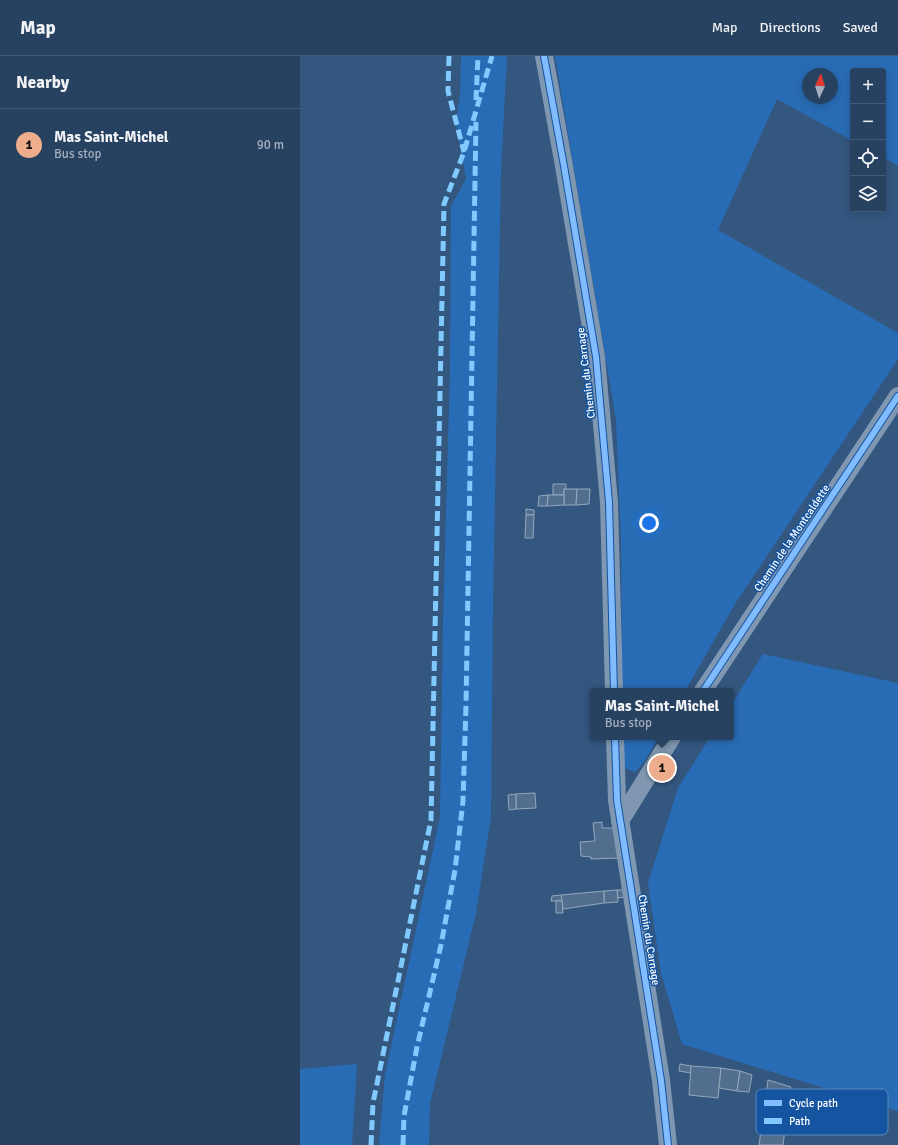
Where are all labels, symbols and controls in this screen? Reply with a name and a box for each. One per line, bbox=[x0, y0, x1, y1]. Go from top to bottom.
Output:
text: Map bbox=[20, 16, 56, 40]
text: Map bbox=[712, 19, 738, 36]
text: Directions bbox=[760, 19, 821, 36]
text: Saved bbox=[843, 19, 878, 36]
north arrow bbox=[802, 68, 838, 104]
map controls bbox=[850, 68, 886, 212]
button: + bbox=[850, 68, 886, 104]
text: Nearby bbox=[16, 72, 69, 93]
button: − bbox=[850, 104, 886, 140]
text: Mas Saint-Michel bbox=[54, 128, 169, 146]
text: 1 bbox=[25, 137, 33, 153]
text: 90 m bbox=[257, 137, 284, 153]
button: locate bbox=[850, 140, 886, 176]
text: Bus stop bbox=[54, 146, 101, 162]
button: layers bbox=[850, 176, 886, 212]
street label: Chemin du Carnage bbox=[574, 327, 598, 419]
street label: Chemin de la Montcaldette bbox=[751, 482, 833, 594]
your location bbox=[639, 513, 659, 533]
popup bbox=[590, 688, 734, 740]
text: Mas Saint-Michel bbox=[605, 697, 719, 715]
text: Bus stop bbox=[605, 715, 652, 731]
pin: 1 bbox=[649, 753, 675, 783]
street label: Chemin du Carnage bbox=[635, 894, 663, 986]
legend bbox=[756, 1089, 888, 1135]
text: Cycle path bbox=[789, 1097, 838, 1110]
text: Path bbox=[789, 1115, 810, 1128]

